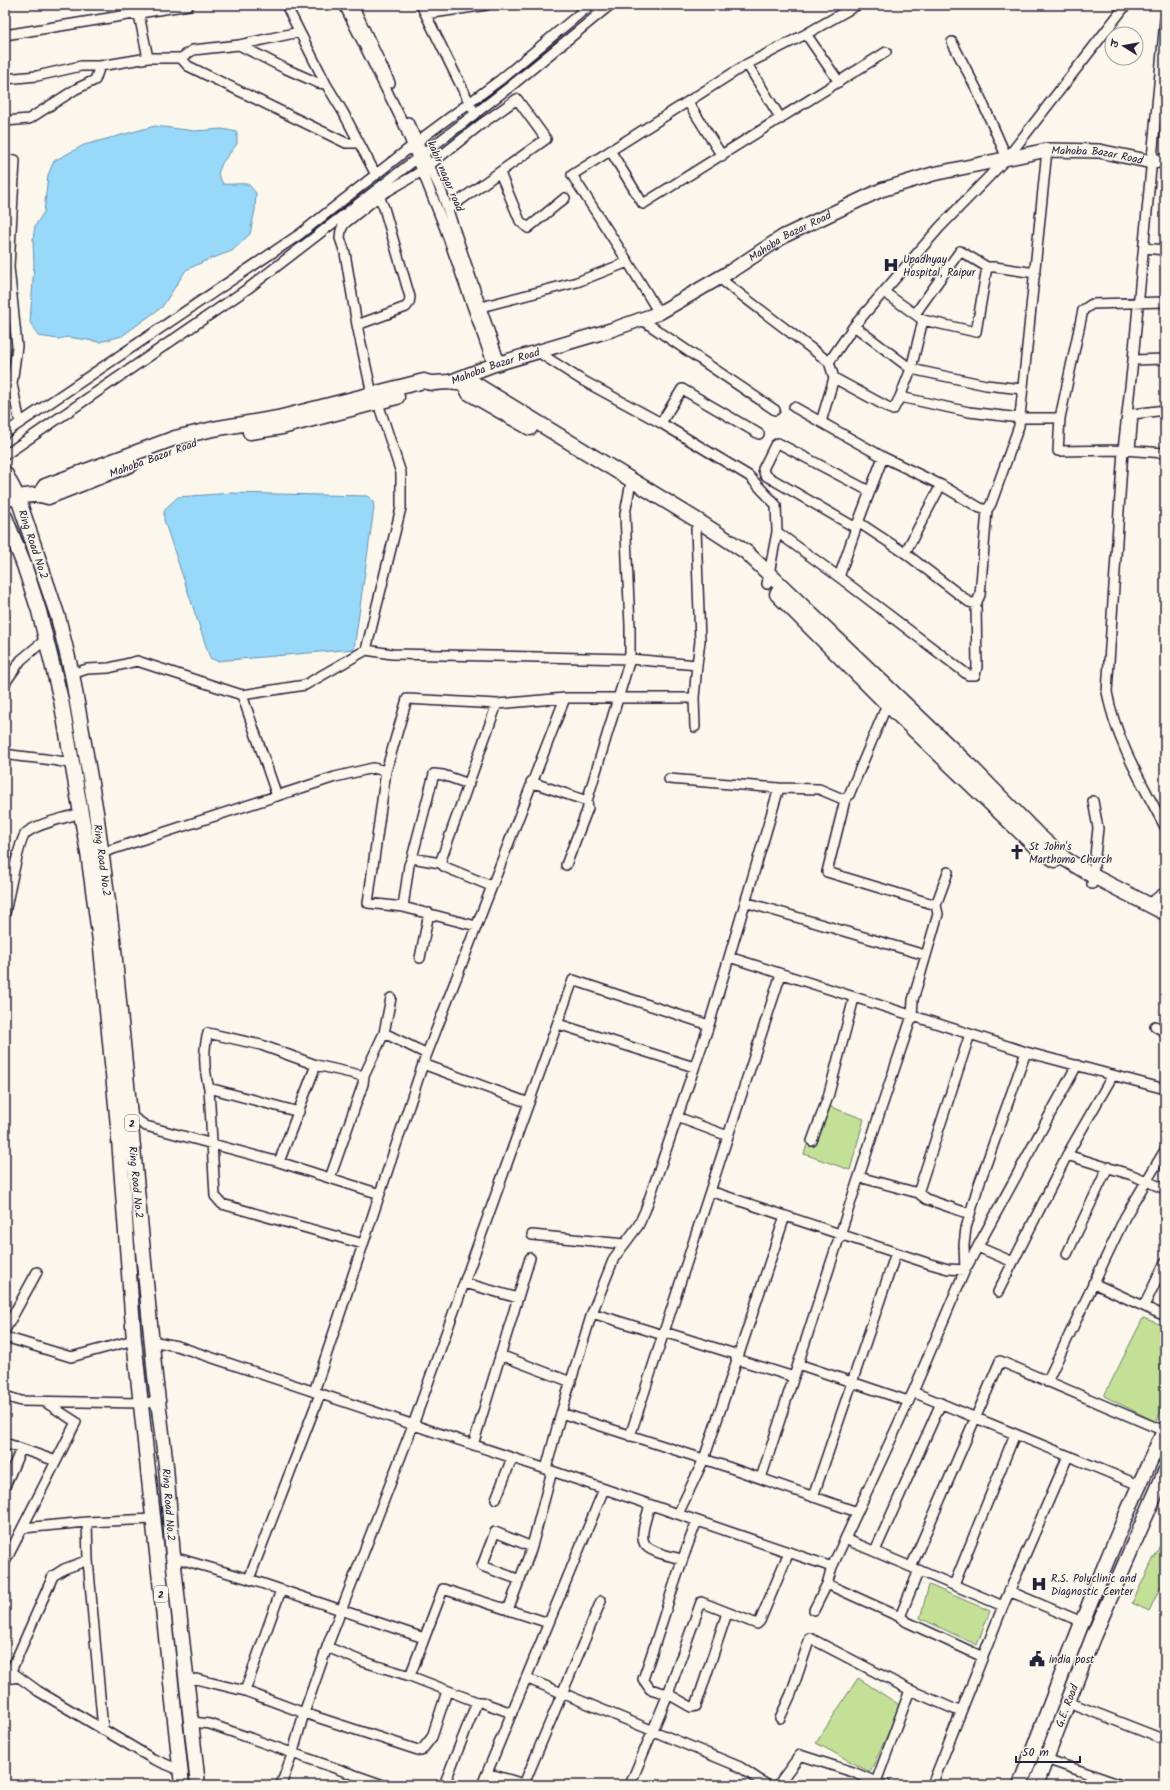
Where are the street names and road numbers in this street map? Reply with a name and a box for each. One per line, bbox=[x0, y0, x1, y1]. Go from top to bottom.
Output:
street label: kabir nagar road bbox=[422, 138, 468, 215]
street label: Mahoba Bazar Road bbox=[1051, 142, 1145, 170]
street label: Mahoba Bazar Road bbox=[745, 207, 835, 267]
street label: Mahoba Bazar Road bbox=[449, 344, 542, 390]
street label: Mahoba Bazar Road bbox=[107, 435, 200, 483]
street label: Ring Road No.2 bbox=[13, 507, 53, 582]
street label: Ring Road No.2 bbox=[88, 823, 115, 897]
road number: 2 bbox=[125, 1115, 139, 1131]
street label: Ring Road No.2 bbox=[123, 1145, 148, 1219]
street label: Ring Road No.2 bbox=[156, 1468, 180, 1542]
road number: 2 bbox=[154, 1586, 168, 1602]
street label: G.E. Road bbox=[1051, 1681, 1084, 1730]

